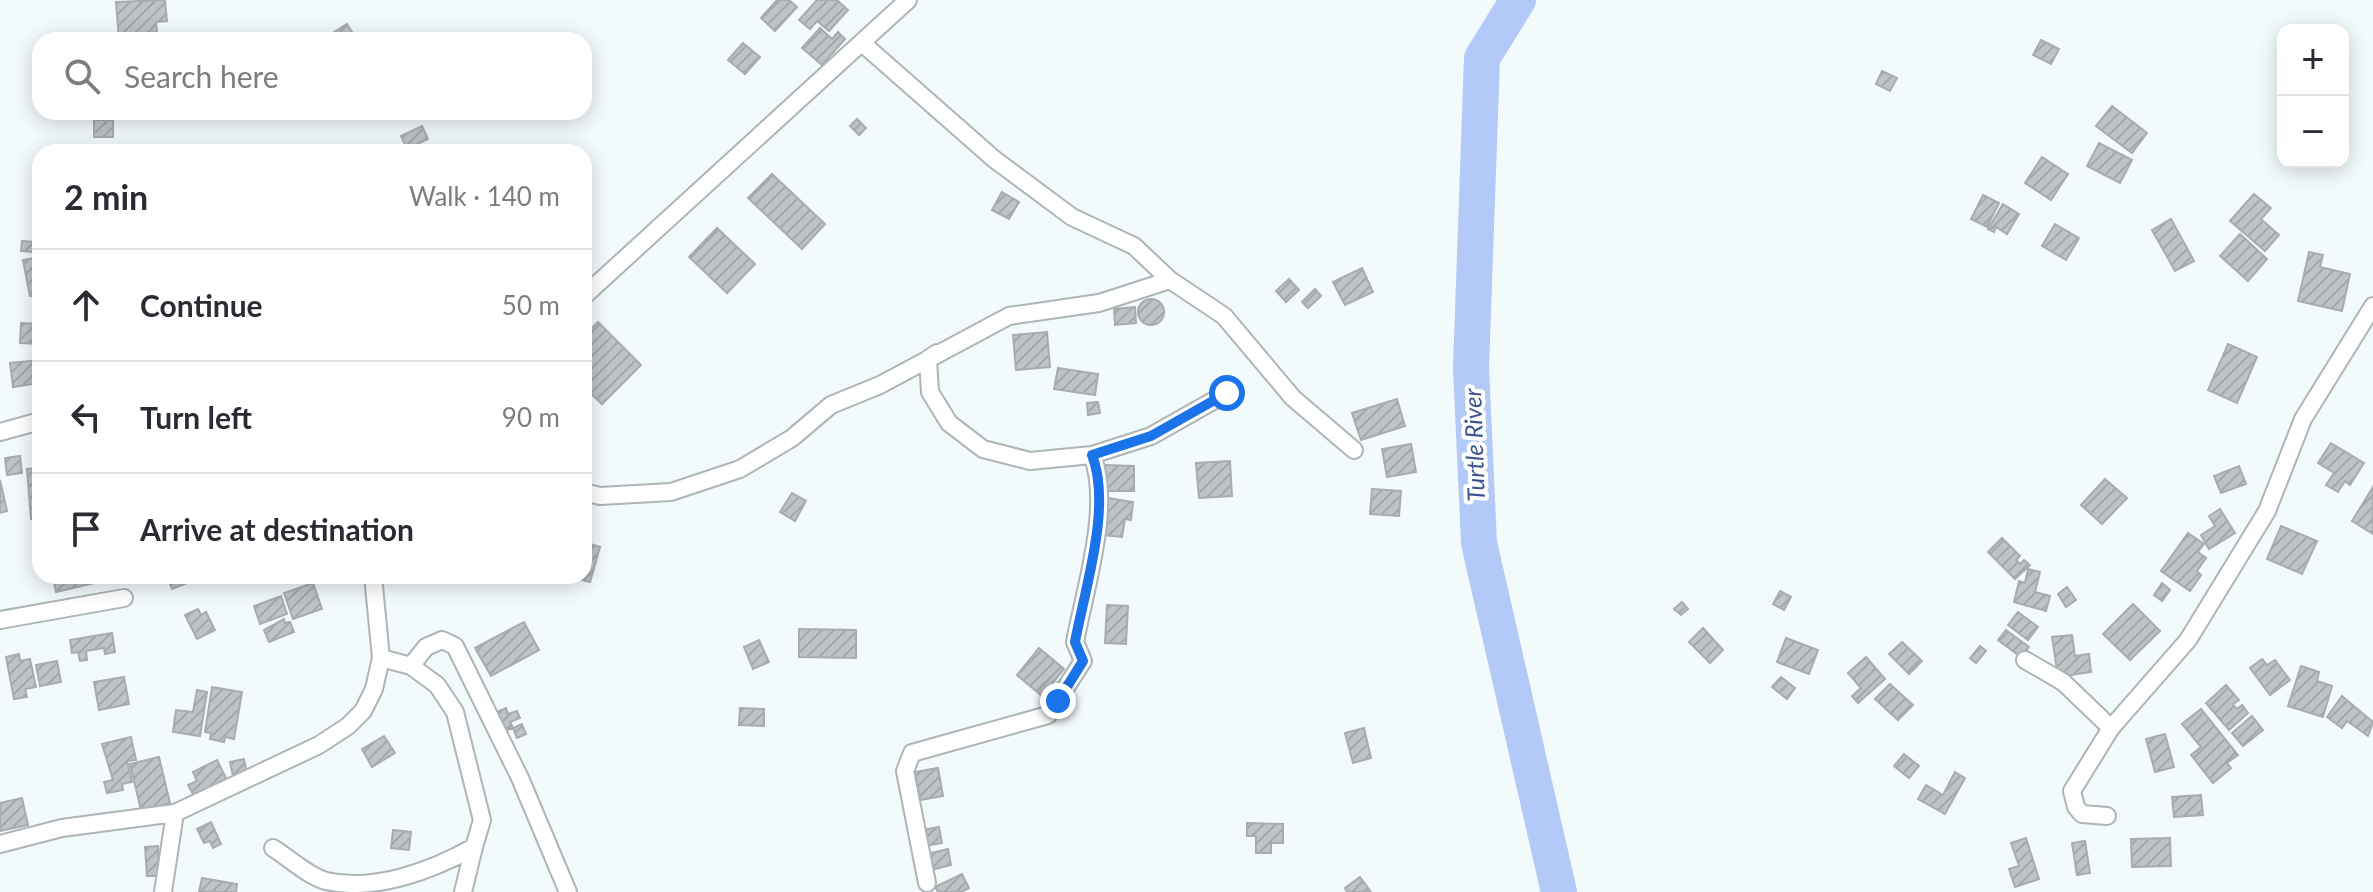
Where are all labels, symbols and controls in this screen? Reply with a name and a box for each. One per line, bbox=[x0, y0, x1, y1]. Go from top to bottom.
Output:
map controls bbox=[2277, 24, 2349, 168]
button: + bbox=[2277, 24, 2349, 96]
search box bbox=[32, 32, 592, 120]
icon: search bbox=[60, 54, 104, 98]
text: Search here bbox=[124, 58, 279, 94]
button: − bbox=[2277, 96, 2349, 168]
text: 2 min bbox=[64, 176, 148, 217]
text: Walk · 140 m bbox=[409, 180, 560, 212]
icon: ahead bbox=[64, 283, 108, 327]
text: Continue bbox=[140, 287, 263, 323]
text: 50 m bbox=[502, 289, 560, 321]
route start bbox=[1209, 375, 1245, 411]
water label: Turtle River bbox=[1457, 387, 1490, 502]
icon: left bbox=[64, 395, 108, 439]
text: Turn left bbox=[140, 399, 252, 435]
text: 90 m bbox=[502, 401, 560, 433]
icon: arrive bbox=[64, 507, 108, 551]
text: Arrive at destination bbox=[140, 511, 414, 547]
route end bbox=[1040, 683, 1076, 719]

